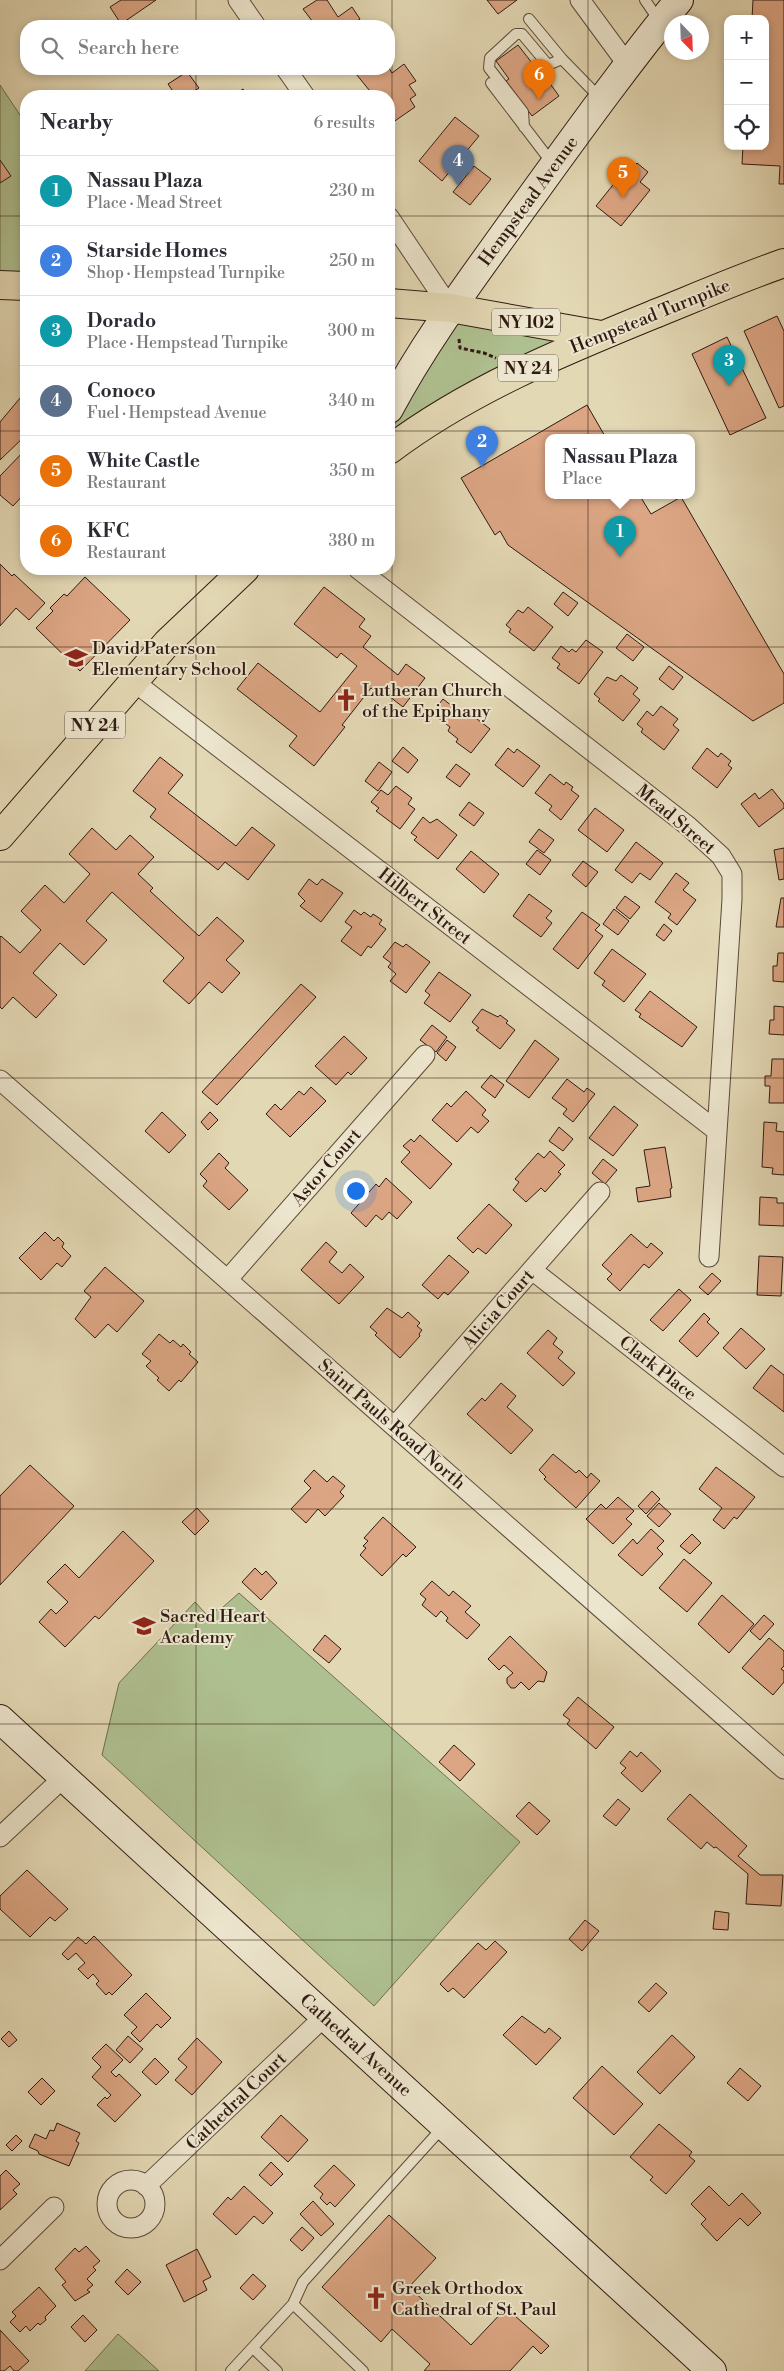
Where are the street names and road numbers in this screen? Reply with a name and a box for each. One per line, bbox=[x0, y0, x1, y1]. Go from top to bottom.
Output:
street label: Hempstead Avenue bbox=[473, 132, 583, 271]
street label: Hempstead Turnpike bbox=[567, 274, 734, 359]
road number: NY 102 bbox=[492, 308, 560, 336]
road number: NY 24 bbox=[498, 354, 558, 382]
road number: NY 24 bbox=[65, 712, 125, 738]
street label: Mead Street bbox=[631, 779, 721, 860]
street label: Hilbert Street bbox=[373, 863, 477, 950]
street label: Astor Court bbox=[286, 1123, 367, 1212]
street label: Alicia Court bbox=[457, 1264, 540, 1355]
street label: Clark Place bbox=[614, 1331, 701, 1406]
street label: Saint Pauls Road North bbox=[313, 1354, 470, 1495]
street label: Cathedral Avenue bbox=[295, 1989, 417, 2102]
street label: Cathedral Court bbox=[181, 2047, 292, 2155]

